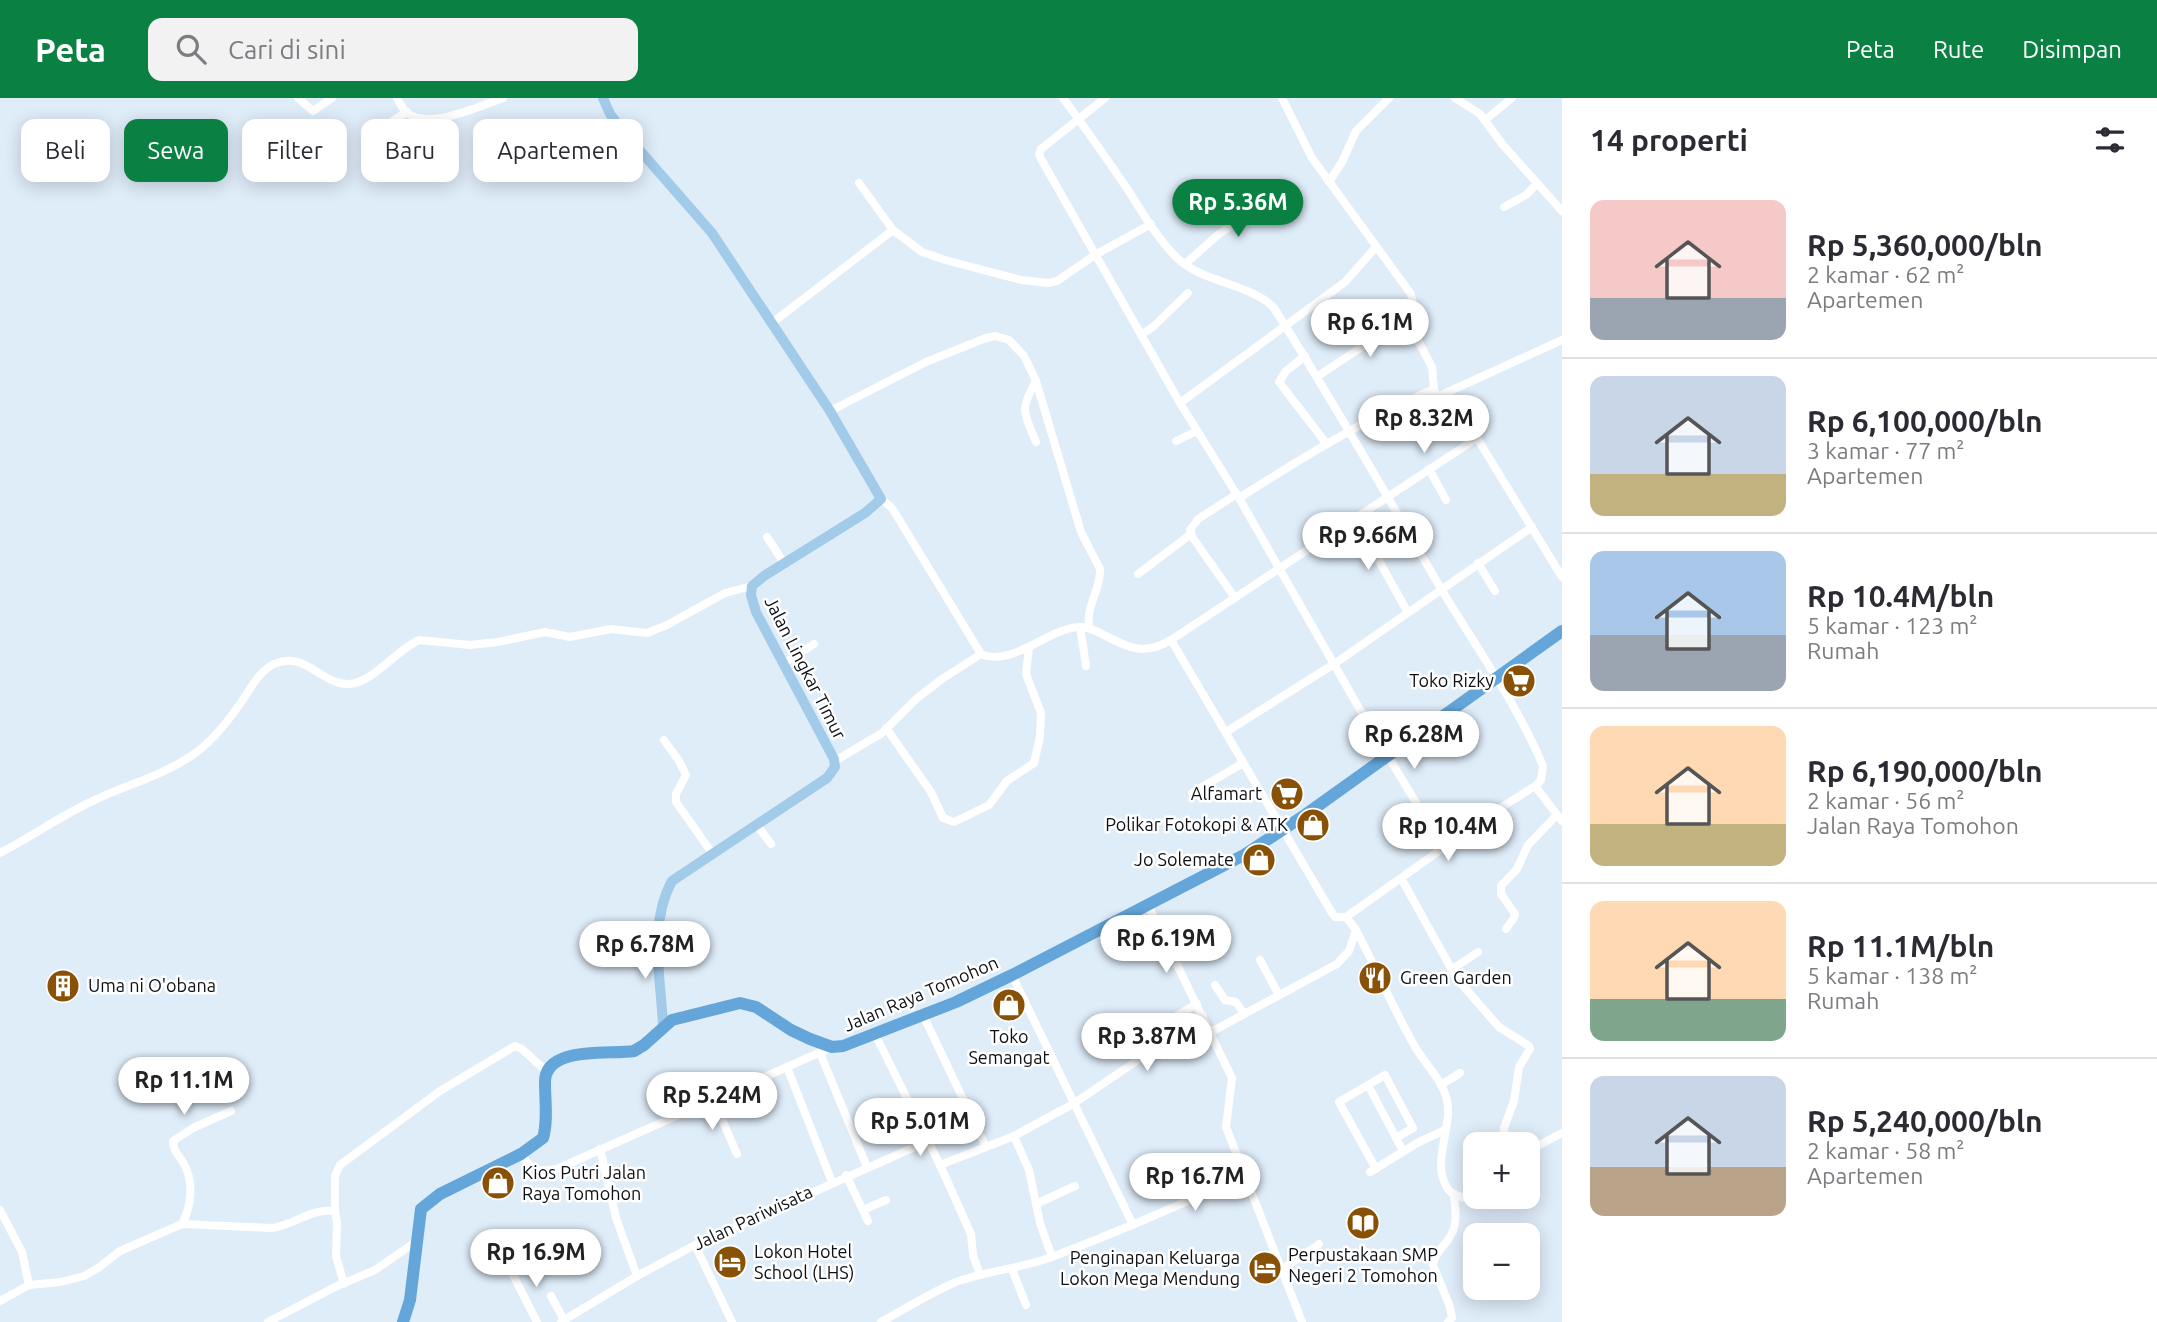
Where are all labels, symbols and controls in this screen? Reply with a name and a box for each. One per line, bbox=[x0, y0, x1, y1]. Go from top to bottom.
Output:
search box bbox=[148, 18, 638, 81]
icon: search bbox=[172, 30, 210, 68]
text: Peta bbox=[35, 31, 106, 68]
text: Cari di sini bbox=[228, 35, 346, 64]
text: Peta bbox=[1846, 36, 1895, 63]
text: Rute bbox=[1933, 36, 1984, 63]
text: Disimpan bbox=[2022, 36, 2122, 63]
chip: Beli bbox=[21, 119, 110, 182]
chip: Sewa bbox=[124, 119, 228, 182]
chip: Filter bbox=[242, 119, 347, 182]
chip: Baru bbox=[361, 119, 459, 182]
chip: Apartemen bbox=[473, 119, 643, 182]
icon: filters bbox=[2091, 121, 2129, 159]
text: 14 properti bbox=[1590, 123, 1748, 157]
pin: Rp 5.36M bbox=[1166, 180, 1310, 239]
text: Rp 5.36M bbox=[1188, 189, 1288, 214]
icon: home bbox=[1646, 228, 1730, 312]
text: Rp 5,360,000/bln bbox=[1807, 228, 2043, 262]
text: 2 kamar · 62 m² bbox=[1807, 262, 1965, 287]
text: Apartemen bbox=[1807, 287, 1923, 312]
pin: Rp 6.1M bbox=[1305, 300, 1435, 359]
text: Rp 6.1M bbox=[1327, 309, 1413, 334]
pin: Rp 8.32M bbox=[1352, 396, 1496, 455]
icon: home bbox=[1646, 404, 1730, 488]
text: Rp 6,100,000/bln bbox=[1807, 404, 2043, 438]
text: Rp 8.32M bbox=[1374, 405, 1474, 430]
text: 3 kamar · 77 m² bbox=[1807, 438, 1965, 463]
text: Apartemen bbox=[1807, 463, 1923, 488]
pin: Rp 9.66M bbox=[1296, 512, 1440, 572]
text: Rp 9.66M bbox=[1318, 522, 1418, 547]
icon: home bbox=[1646, 579, 1730, 663]
text: Rp 10.4M/bln bbox=[1807, 579, 1994, 613]
street label: Jalan Lingkar Timur bbox=[761, 593, 851, 742]
text: 5 kamar · 123 m² bbox=[1807, 613, 1978, 638]
text: Rumah bbox=[1807, 638, 1879, 663]
supermarket icon: Toko Rizky bbox=[1500, 662, 1538, 700]
place label: Toko Rizky bbox=[1409, 670, 1494, 690]
pin: Rp 6.28M bbox=[1342, 712, 1486, 771]
text: Rp 6.28M bbox=[1364, 721, 1464, 746]
icon: home bbox=[1646, 754, 1730, 838]
text: Rp 6,190,000/bln bbox=[1807, 754, 2043, 788]
supermarket icon: Alfamart bbox=[1268, 775, 1306, 813]
place label: Alfamart bbox=[1191, 783, 1262, 803]
text: 2 kamar · 56 m² bbox=[1807, 788, 1965, 813]
pin: Rp 10.4M bbox=[1376, 804, 1520, 863]
shop icon: Polikar Fotokopi & ATK bbox=[1294, 806, 1332, 844]
text: Rp 10.4M bbox=[1398, 813, 1498, 838]
text: Jalan Raya Tomohon bbox=[1807, 813, 2019, 838]
place label: Polikar Fotokopi & ATK bbox=[1105, 814, 1288, 834]
shop icon: Jo Solemate bbox=[1240, 841, 1278, 879]
place label: Jo Solemate bbox=[1134, 849, 1234, 869]
pin: Rp 6.19M bbox=[1094, 916, 1238, 975]
pin: Rp 6.78M bbox=[573, 922, 717, 981]
text: Rp 6.19M bbox=[1116, 925, 1216, 950]
icon: home bbox=[1646, 929, 1730, 1013]
text: Rp 11.1M/bln bbox=[1807, 929, 1994, 963]
text: Rp 6.78M bbox=[595, 931, 695, 956]
street label: Jalan Raya Tomohon bbox=[840, 951, 1001, 1035]
restaurant icon: Green Garden bbox=[1356, 959, 1394, 997]
text: 5 kamar · 138 m² bbox=[1807, 963, 1978, 988]
building icon: Uma ni O'obana bbox=[44, 967, 82, 1005]
place label: Green Garden bbox=[1400, 967, 1512, 987]
place label: Uma ni O'obana bbox=[88, 975, 216, 995]
shop icon: Toko Semangat bbox=[990, 986, 1028, 1024]
text: Rumah bbox=[1807, 988, 1879, 1013]
pin: Rp 3.87M bbox=[1075, 1014, 1219, 1073]
text: Rp 3.87M bbox=[1097, 1023, 1197, 1048]
place label: Toko Semangat bbox=[968, 1026, 1050, 1067]
pin: Rp 11.1M bbox=[112, 1058, 256, 1117]
text: Rp 11.1M bbox=[134, 1067, 234, 1092]
pin: Rp 5.24M bbox=[640, 1072, 784, 1132]
text: Rp 5.24M bbox=[662, 1082, 762, 1107]
pin: Rp 5.01M bbox=[848, 1098, 992, 1158]
icon: home bbox=[1646, 1104, 1730, 1188]
text: Rp 5,240,000/bln bbox=[1807, 1104, 2043, 1138]
text: Rp 5.01M bbox=[870, 1108, 970, 1133]
map controls bbox=[1463, 1132, 1540, 1300]
button: + bbox=[1463, 1132, 1540, 1209]
text: 2 kamar · 58 m² bbox=[1807, 1138, 1965, 1163]
pin: Rp 16.7M bbox=[1123, 1154, 1267, 1213]
place label: Kios Putri Jalan Raya Tomohon bbox=[522, 1162, 646, 1203]
text: Rp 16.7M bbox=[1145, 1163, 1245, 1188]
text: Apartemen bbox=[1807, 1163, 1923, 1188]
shop icon: Kios Putri Jalan Raya Tomohon bbox=[479, 1164, 517, 1202]
street label: Jalan Pariwisata bbox=[690, 1181, 815, 1253]
library icon: Perpustakaan SMP Negeri 2 Tomohon bbox=[1344, 1204, 1382, 1242]
button: − bbox=[1463, 1223, 1540, 1300]
pin: Rp 16.9M bbox=[464, 1230, 608, 1289]
text: Rp 16.9M bbox=[486, 1239, 586, 1264]
place label: Lokon Hotel School (LHS) bbox=[754, 1241, 854, 1283]
hotel icon: Lokon Hotel School (LHS) bbox=[711, 1243, 749, 1281]
place label: Perpustakaan SMP Negeri 2 Tomohon bbox=[1288, 1244, 1438, 1285]
place label: Penginapan Keluarga Lokon Mega Mendung bbox=[1060, 1247, 1240, 1288]
hotel icon: Penginapan Keluarga Lokon Mega Mendung bbox=[1246, 1249, 1284, 1287]

